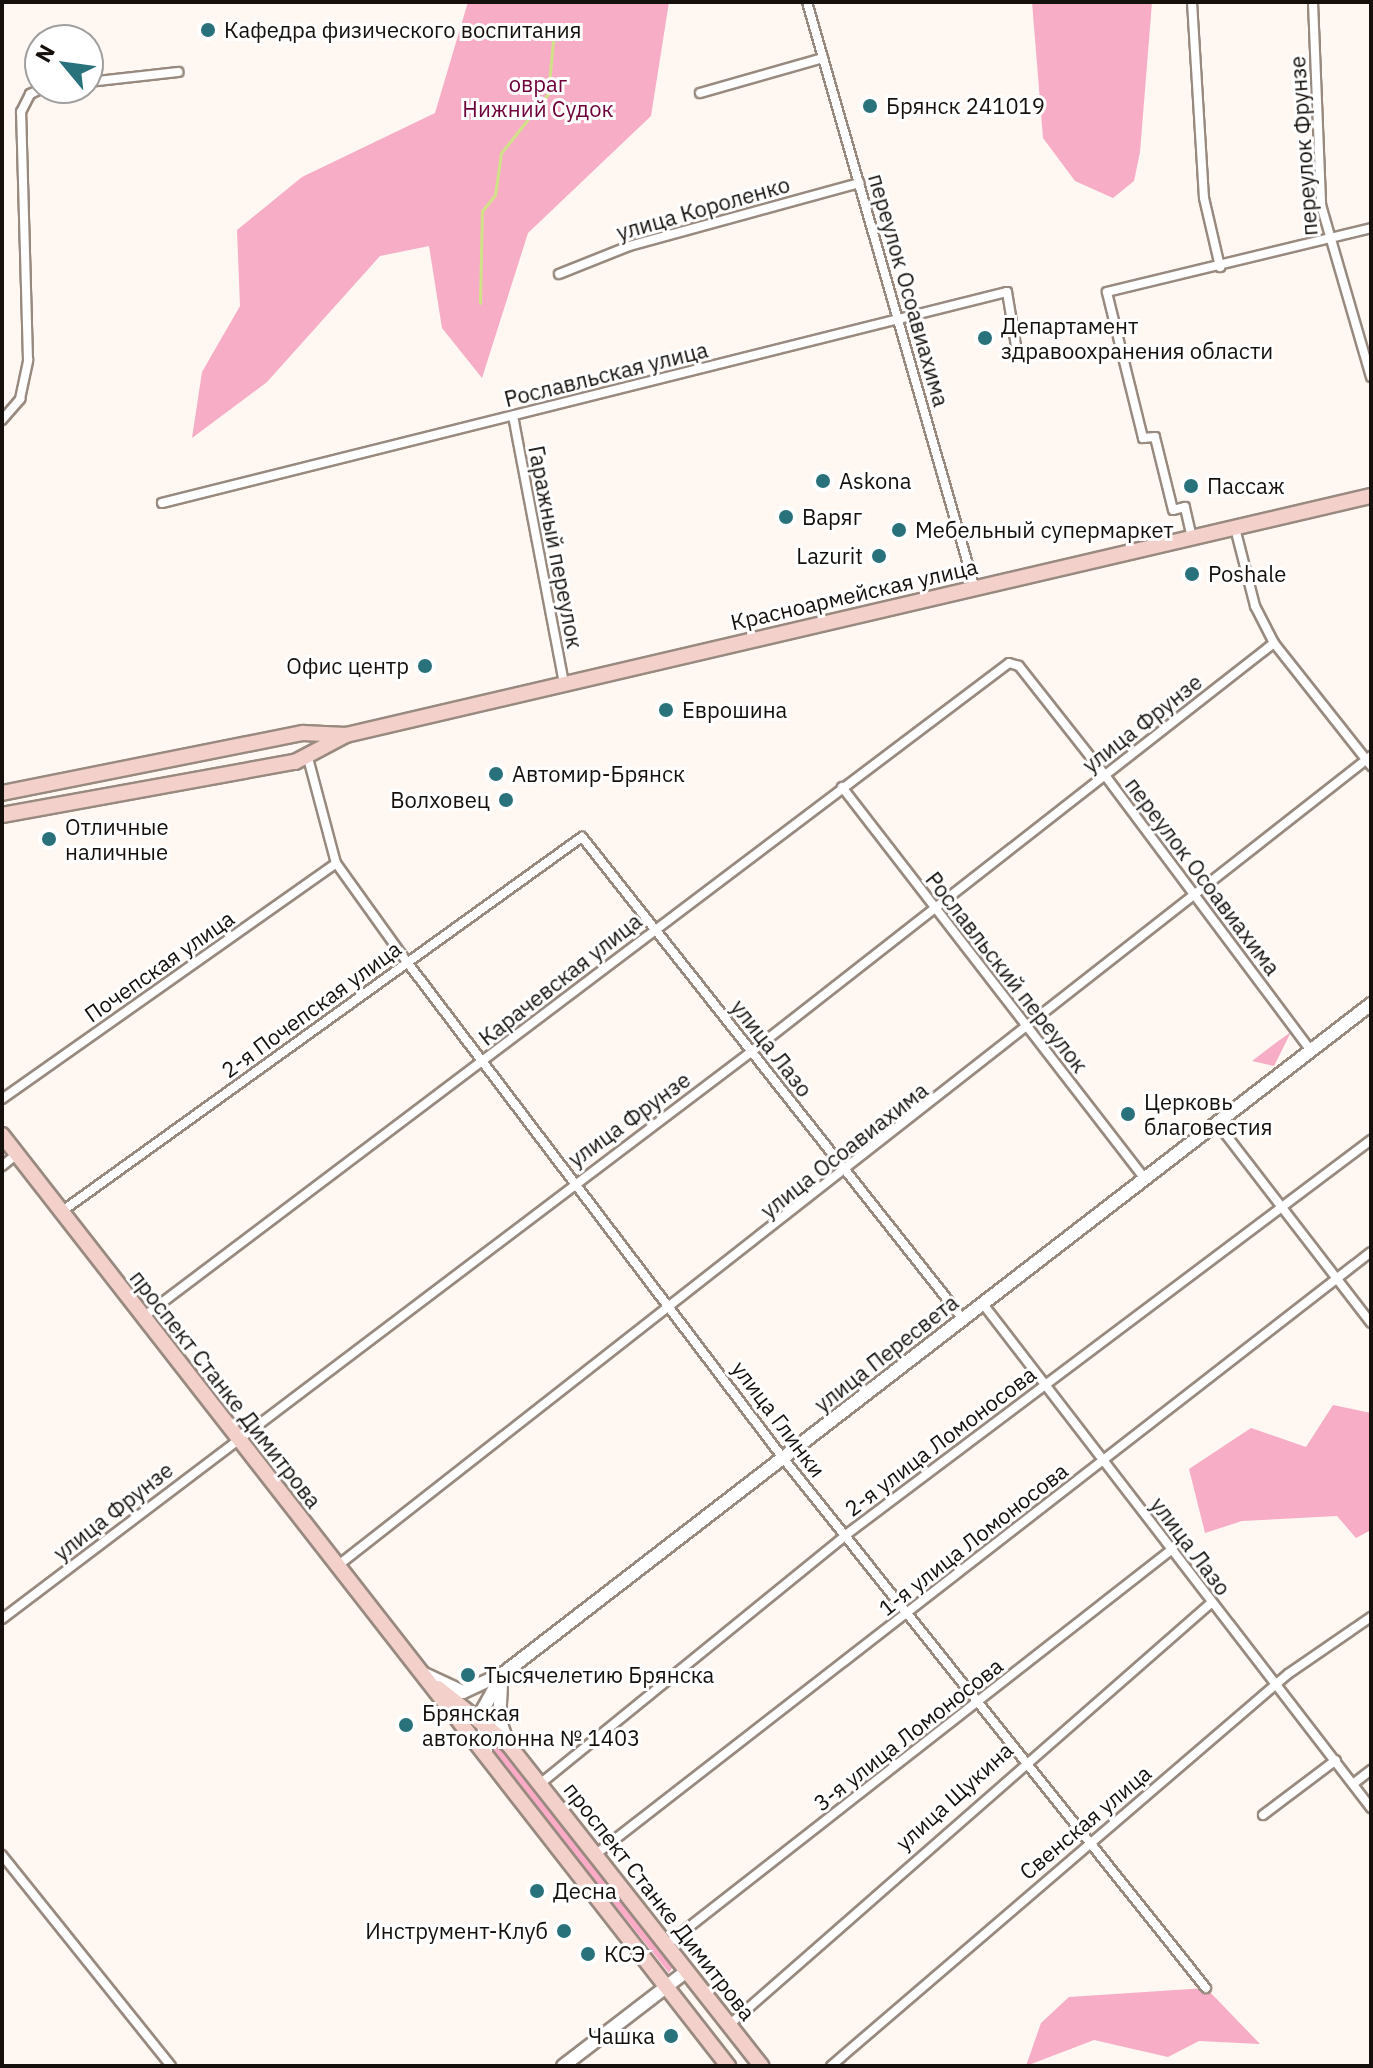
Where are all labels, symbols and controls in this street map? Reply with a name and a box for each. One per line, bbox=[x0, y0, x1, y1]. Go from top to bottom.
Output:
place label: Кафедра физического воспитания bbox=[224, 17, 581, 43]
marker: Кафедра физического воспитания bbox=[199, 21, 217, 39]
north arrow bbox=[24, 24, 104, 104]
text: N bbox=[28, 39, 61, 67]
street label: переулок Фрунзе bbox=[1284, 55, 1322, 237]
park label: овраг Нижний Судок bbox=[462, 70, 614, 122]
place label: Брянск 241019 bbox=[886, 93, 1045, 119]
marker: Брянск 241019 bbox=[861, 97, 879, 115]
street label: улица Короленко bbox=[613, 171, 793, 245]
street label: переулок Осоавиахима bbox=[863, 171, 955, 409]
place label: Департамент здравоохранения области bbox=[1001, 312, 1273, 364]
marker: Департамент здравоохранения области bbox=[976, 329, 994, 347]
street label: Рославльская улица bbox=[501, 336, 711, 412]
street label: Гаражный переулок bbox=[523, 443, 589, 651]
place label: Askona bbox=[839, 468, 912, 494]
marker: Askona bbox=[814, 472, 832, 490]
place label: Пассаж bbox=[1207, 473, 1285, 499]
marker: Пассаж bbox=[1182, 477, 1200, 495]
place label: Варяг bbox=[802, 504, 862, 530]
marker: Варяг bbox=[777, 508, 795, 526]
place label: Мебельный супермаркет bbox=[915, 517, 1174, 543]
marker: Мебельный супермаркет bbox=[890, 521, 908, 539]
place label: Lazurit bbox=[796, 543, 863, 569]
marker: Lazurit bbox=[870, 547, 888, 565]
street label: Красноармейская улица bbox=[728, 553, 980, 635]
place label: Poshale bbox=[1208, 561, 1286, 587]
marker: Poshale bbox=[1183, 565, 1201, 583]
place label: Офис центр bbox=[286, 653, 409, 679]
marker: Офис центр bbox=[416, 657, 434, 675]
street label: улица Фрунзе bbox=[1077, 668, 1207, 778]
place label: Еврошина bbox=[682, 697, 787, 723]
marker: Еврошина bbox=[657, 701, 675, 719]
place label: Автомир-Брянск bbox=[512, 761, 685, 787]
marker: Автомир-Брянск bbox=[487, 765, 505, 783]
street label: переулок Осоавиахима bbox=[1120, 772, 1286, 980]
place label: Волховец bbox=[390, 787, 490, 813]
marker: Волховец bbox=[497, 791, 515, 809]
place label: Отличные наличные bbox=[65, 813, 169, 864]
marker: Отличные наличные bbox=[40, 830, 58, 848]
street label: Рославльский переулок bbox=[920, 866, 1094, 1078]
street label: Почепская улица bbox=[79, 905, 239, 1027]
street label: Карачевская улица bbox=[473, 907, 647, 1051]
street label: 2-я Почепская улица bbox=[216, 935, 406, 1083]
street label: улица Лазо bbox=[726, 994, 818, 1102]
street label: улица Фрунзе bbox=[563, 1066, 695, 1172]
street label: улица Осоавиахима bbox=[755, 1077, 933, 1223]
place label: Церковь благовестия bbox=[1144, 1088, 1273, 1140]
marker: Церковь благовестия bbox=[1119, 1105, 1137, 1123]
street label: проспект Станке Димитрова bbox=[125, 1265, 327, 1513]
street label: улица Пересвета bbox=[809, 1289, 963, 1417]
street label: улица Глинки bbox=[727, 1356, 831, 1482]
street label: 2-я улица Ломоносова bbox=[839, 1360, 1041, 1522]
street label: улица Фрунзе bbox=[48, 1456, 178, 1566]
street label: 1-я улица Ломоносова bbox=[873, 1457, 1073, 1621]
street label: улица Лазо bbox=[1145, 1492, 1237, 1600]
street label: 3-я улица Ломоносова bbox=[808, 1652, 1008, 1816]
place label: Тысячелетию Брянска bbox=[484, 1662, 714, 1688]
marker: Тысячелетию Брянска bbox=[459, 1666, 477, 1684]
place label: Брянская автоколонна № 1403 bbox=[422, 1699, 640, 1750]
marker: Брянская автоколонна № 1403 bbox=[397, 1716, 415, 1734]
street label: улица Щукина bbox=[890, 1736, 1018, 1856]
street label: Свенская улица bbox=[1014, 1759, 1156, 1885]
street label: проспект Станке Димитрова bbox=[559, 1777, 761, 2025]
place label: Десна bbox=[553, 1878, 617, 1904]
marker: Десна bbox=[528, 1882, 546, 1900]
place label: Инструмент-Клуб bbox=[365, 1918, 548, 1944]
marker: Инструмент-Клуб bbox=[555, 1922, 573, 1940]
place label: КСЭ bbox=[604, 1941, 645, 1967]
marker: КСЭ bbox=[579, 1945, 597, 1963]
place label: Чашка bbox=[588, 2023, 655, 2049]
marker: Чашка bbox=[662, 2027, 680, 2045]

